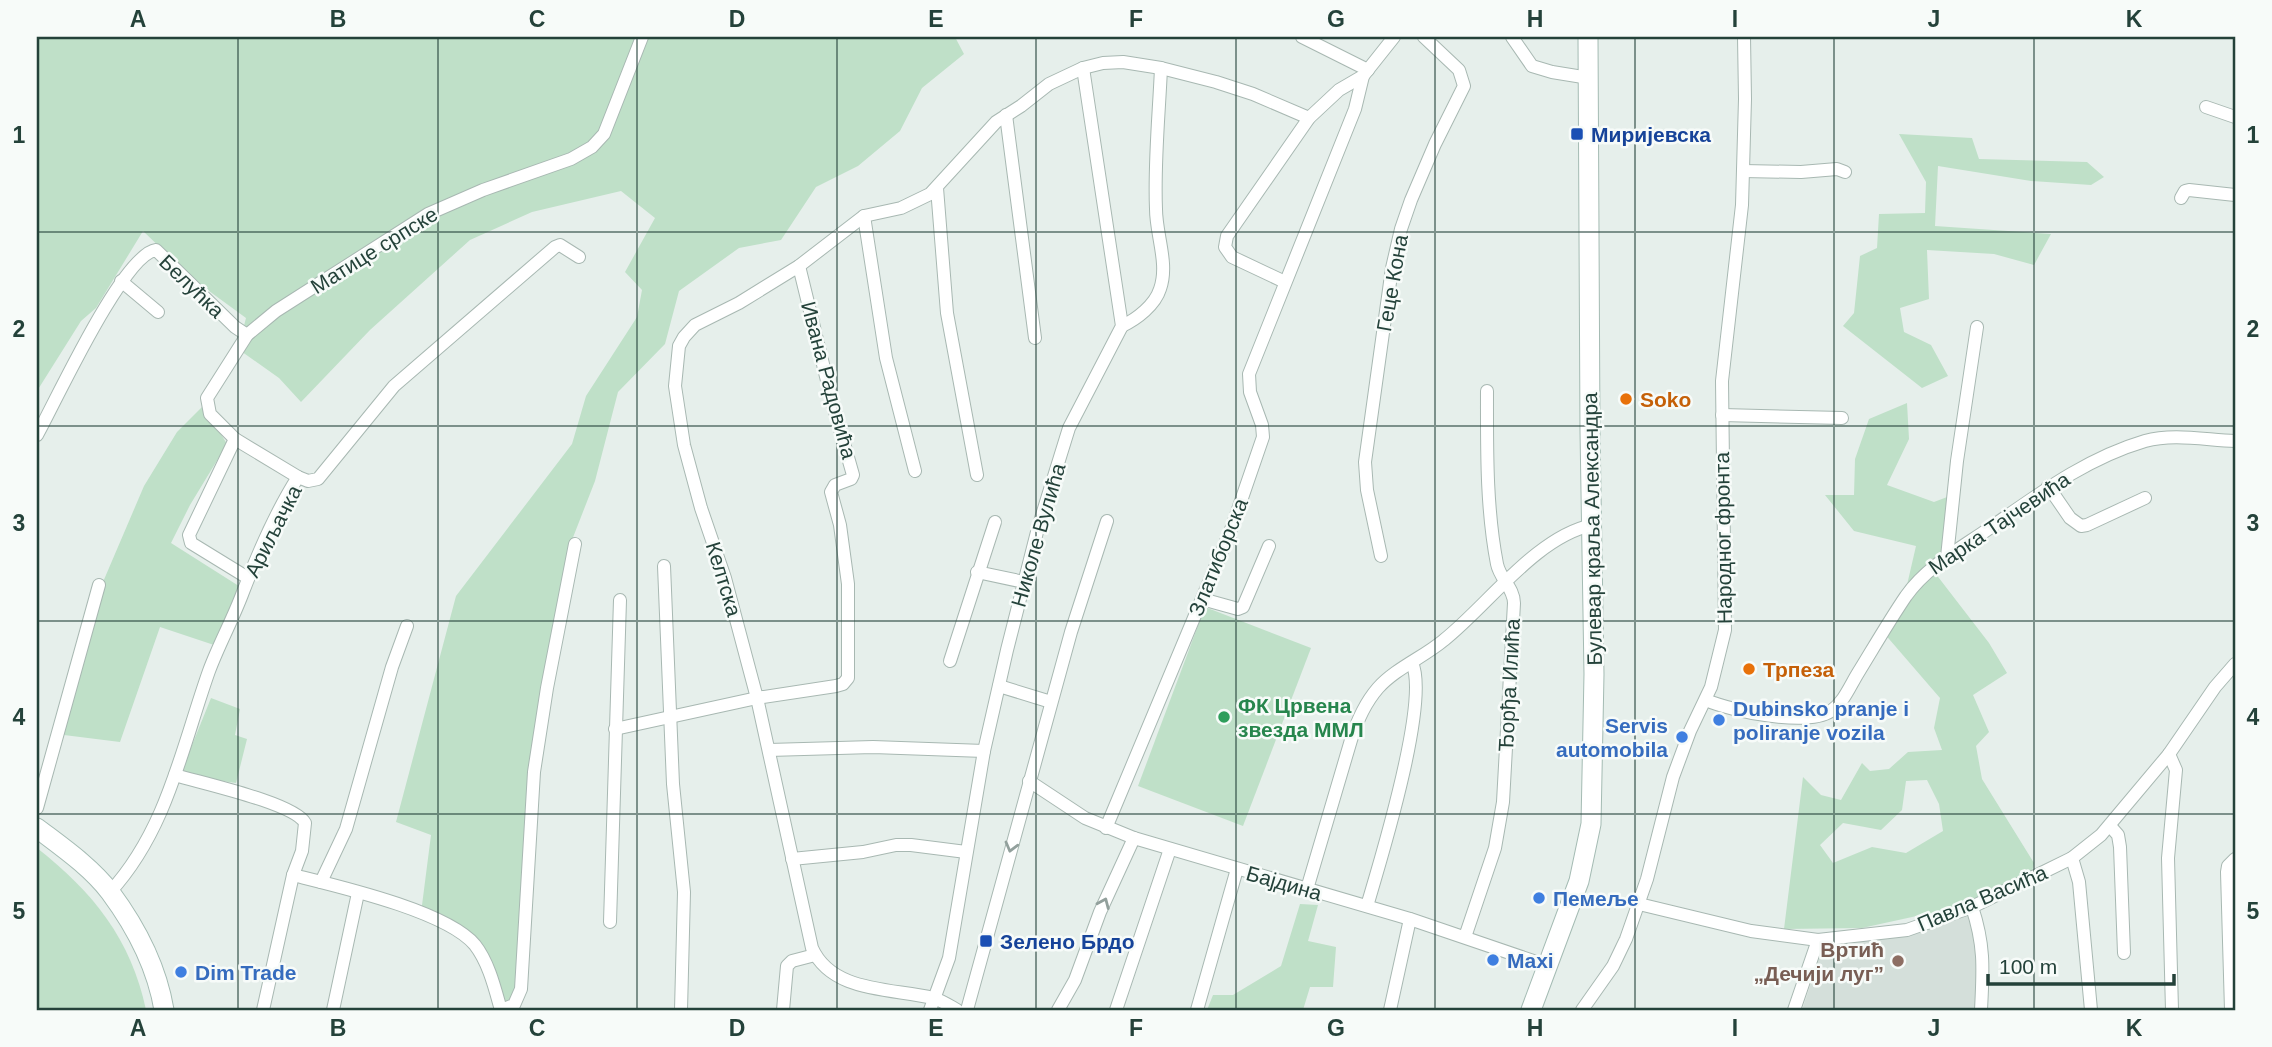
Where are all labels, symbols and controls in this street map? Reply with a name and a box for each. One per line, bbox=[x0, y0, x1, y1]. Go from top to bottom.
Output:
text: A bbox=[130, 6, 146, 32]
text: B bbox=[330, 6, 346, 32]
text: C bbox=[529, 6, 545, 32]
text: D bbox=[729, 6, 745, 32]
text: E bbox=[928, 6, 944, 32]
text: F bbox=[1129, 6, 1143, 32]
text: G bbox=[1327, 6, 1345, 32]
text: H bbox=[1527, 6, 1543, 32]
text: I bbox=[1732, 6, 1738, 32]
text: J bbox=[1928, 6, 1940, 32]
text: K bbox=[2126, 6, 2143, 32]
text: 1 bbox=[13, 122, 26, 148]
text: 1 bbox=[2247, 122, 2260, 148]
place label: Миријевска bbox=[1591, 123, 1711, 146]
marker: Миријевска bbox=[1569, 126, 1585, 142]
street label: Матице српске bbox=[307, 202, 441, 298]
street label: Геце Кона bbox=[1372, 232, 1412, 333]
street label: Белућка bbox=[155, 250, 229, 322]
street label: Ивана Радовића bbox=[797, 299, 861, 462]
text: 2 bbox=[13, 316, 25, 342]
text: 2 bbox=[2247, 316, 2259, 342]
place label: Soko bbox=[1640, 388, 1691, 411]
marker: Soko bbox=[1618, 391, 1634, 407]
street label: Булевар краља Александра bbox=[1578, 392, 1606, 666]
street label: Народног фронта bbox=[1710, 451, 1736, 624]
street label: Николе Вулића bbox=[1006, 460, 1070, 610]
street label: Марка Тајчевића bbox=[1924, 467, 2074, 579]
street label: Ариљачка bbox=[240, 481, 306, 581]
street label: Златиборска bbox=[1184, 495, 1252, 619]
text: 3 bbox=[13, 510, 25, 536]
text: 3 bbox=[2247, 510, 2259, 536]
street label: Келтска bbox=[702, 539, 746, 619]
street label: Ђорђа Илића bbox=[1494, 618, 1524, 752]
place label: Трпеза bbox=[1763, 658, 1834, 681]
marker: Трпеза bbox=[1741, 661, 1757, 677]
place label: ФК Црвена звезда ММЛ bbox=[1238, 694, 1364, 741]
place label: Dubinsko pranje i poliranje vozila bbox=[1733, 697, 1909, 744]
text: 4 bbox=[13, 704, 26, 730]
text: 4 bbox=[2247, 704, 2260, 730]
marker: ФК Црвена звезда ММЛ bbox=[1216, 709, 1232, 725]
marker: Dubinsko pranje i poliranje vozila bbox=[1711, 712, 1727, 728]
place label: Servis automobila bbox=[1556, 714, 1668, 761]
marker: Servis automobila bbox=[1674, 729, 1690, 745]
one-way arrow bbox=[1005, 841, 1020, 853]
street label: Павла Васића bbox=[1914, 860, 2051, 936]
street label: Бајдина bbox=[1244, 861, 1325, 905]
place label: Пемеље bbox=[1553, 887, 1639, 910]
marker: Пемеље bbox=[1531, 890, 1547, 906]
one-way arrow bbox=[1096, 897, 1110, 910]
text: 5 bbox=[13, 898, 26, 924]
text: 5 bbox=[2247, 898, 2260, 924]
place label: Зелено Брдо bbox=[1000, 930, 1134, 953]
marker: Зелено Брдо bbox=[978, 933, 994, 949]
place label: Вртић „Дечији луг” bbox=[1753, 938, 1884, 985]
scale bar bbox=[1988, 942, 2174, 986]
place label: Maxi bbox=[1507, 949, 1554, 972]
marker: Maxi bbox=[1485, 952, 1501, 968]
marker: Вртић „Дечији луг” bbox=[1890, 953, 1906, 969]
text: 100 m bbox=[1999, 955, 2057, 978]
place label: Dim Trade bbox=[195, 961, 297, 984]
marker: Dim Trade bbox=[173, 964, 189, 980]
text: A bbox=[130, 1015, 146, 1041]
text: B bbox=[330, 1015, 346, 1041]
text: C bbox=[529, 1015, 545, 1041]
text: D bbox=[729, 1015, 745, 1041]
text: E bbox=[928, 1015, 944, 1041]
text: F bbox=[1129, 1015, 1143, 1041]
text: G bbox=[1327, 1015, 1345, 1041]
text: H bbox=[1527, 1015, 1543, 1041]
text: I bbox=[1732, 1015, 1738, 1041]
text: J bbox=[1928, 1015, 1940, 1041]
text: K bbox=[2126, 1015, 2143, 1041]

